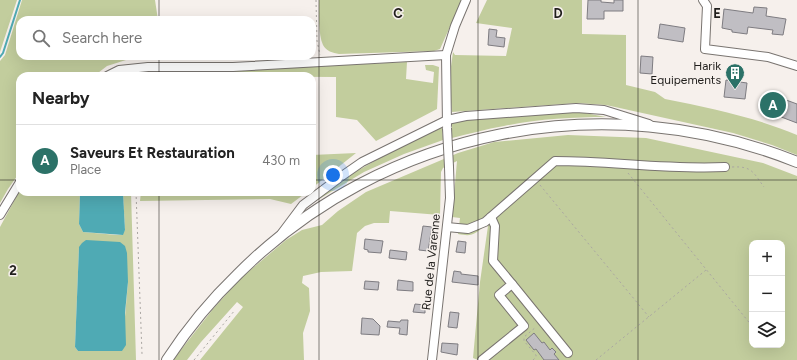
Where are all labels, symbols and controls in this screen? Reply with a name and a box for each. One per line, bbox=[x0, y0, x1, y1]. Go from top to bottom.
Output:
text: C bbox=[393, 6, 403, 21]
text: D bbox=[553, 6, 563, 21]
text: E bbox=[713, 6, 721, 21]
search box bbox=[16, 16, 316, 60]
icon: search bbox=[30, 27, 52, 49]
text: Search here bbox=[62, 29, 142, 47]
place label: Harik Equipements bbox=[650, 59, 721, 87]
building icon: Harik Equipements bbox=[724, 62, 746, 90]
text: Nearby bbox=[32, 88, 90, 108]
pin: A bbox=[760, 90, 786, 120]
text: Saveurs Et Restauration bbox=[70, 144, 235, 162]
text: A bbox=[40, 153, 50, 168]
text: 430 m bbox=[262, 153, 300, 168]
text: Place bbox=[70, 162, 101, 177]
your location bbox=[323, 165, 343, 185]
street label: Rue de la Varenne bbox=[419, 213, 443, 311]
map controls bbox=[749, 240, 785, 348]
button: + bbox=[749, 240, 785, 276]
text: 2 bbox=[9, 263, 17, 278]
button: − bbox=[749, 276, 785, 312]
button: layers bbox=[749, 312, 785, 348]

